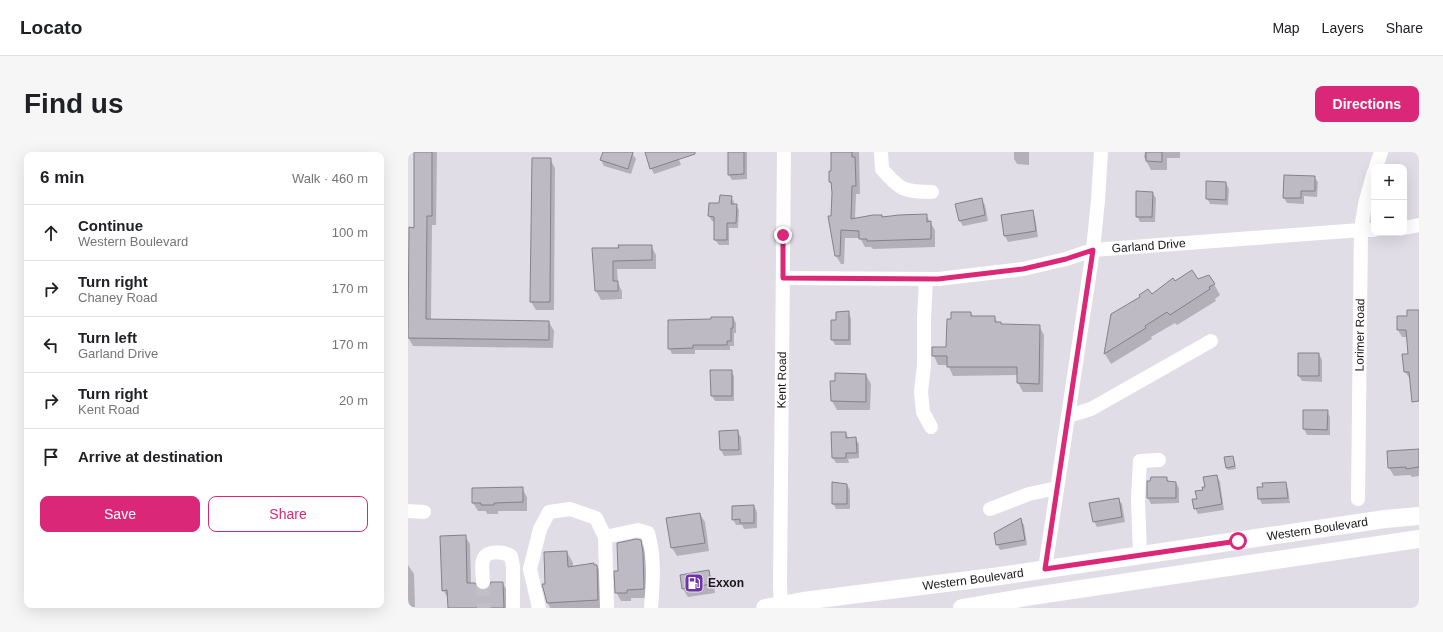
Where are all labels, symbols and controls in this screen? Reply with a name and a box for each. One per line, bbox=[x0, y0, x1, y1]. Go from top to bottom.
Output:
text: Locato bbox=[20, 17, 82, 38]
text: Map bbox=[1272, 20, 1300, 36]
text: Layers bbox=[1322, 20, 1364, 36]
text: Share bbox=[1386, 20, 1423, 36]
button: Directions bbox=[1315, 86, 1419, 122]
text: Find us bbox=[24, 88, 124, 119]
map controls bbox=[1371, 164, 1407, 236]
button: + bbox=[1371, 164, 1407, 200]
text: 6 min bbox=[40, 168, 84, 187]
text: Walk · 460 m bbox=[292, 171, 368, 186]
button: − bbox=[1371, 200, 1407, 236]
text: Continue bbox=[78, 217, 143, 234]
icon: ahead bbox=[40, 222, 62, 244]
text: 100 m bbox=[332, 225, 368, 240]
route end bbox=[774, 226, 792, 244]
text: Western Boulevard bbox=[78, 234, 188, 249]
street label: Garland Drive bbox=[1111, 236, 1186, 256]
text: Turn right bbox=[78, 273, 148, 290]
icon: right bbox=[40, 278, 62, 300]
text: 170 m bbox=[332, 281, 368, 296]
text: Chaney Road bbox=[78, 290, 158, 305]
street label: Lorimer Road bbox=[1352, 299, 1367, 371]
text: Turn left bbox=[78, 329, 137, 346]
icon: left bbox=[40, 334, 62, 356]
text: 170 m bbox=[332, 337, 368, 352]
text: Garland Drive bbox=[78, 346, 158, 361]
street label: Kent Road bbox=[775, 352, 789, 408]
text: Turn right bbox=[78, 385, 148, 402]
icon: right bbox=[40, 390, 62, 412]
text: 20 m bbox=[339, 393, 368, 408]
text: Kent Road bbox=[78, 402, 139, 417]
icon: arrive bbox=[40, 446, 62, 468]
text: Arrive at destination bbox=[78, 448, 223, 465]
button: Save bbox=[40, 496, 200, 532]
button: Share bbox=[208, 496, 368, 532]
street label: Western Boulevard bbox=[1266, 515, 1369, 543]
route start bbox=[1229, 532, 1247, 550]
street label: Western Boulevard bbox=[922, 566, 1025, 593]
fuel station icon: Exxon bbox=[683, 572, 705, 594]
place label: Exxon bbox=[708, 576, 744, 590]

